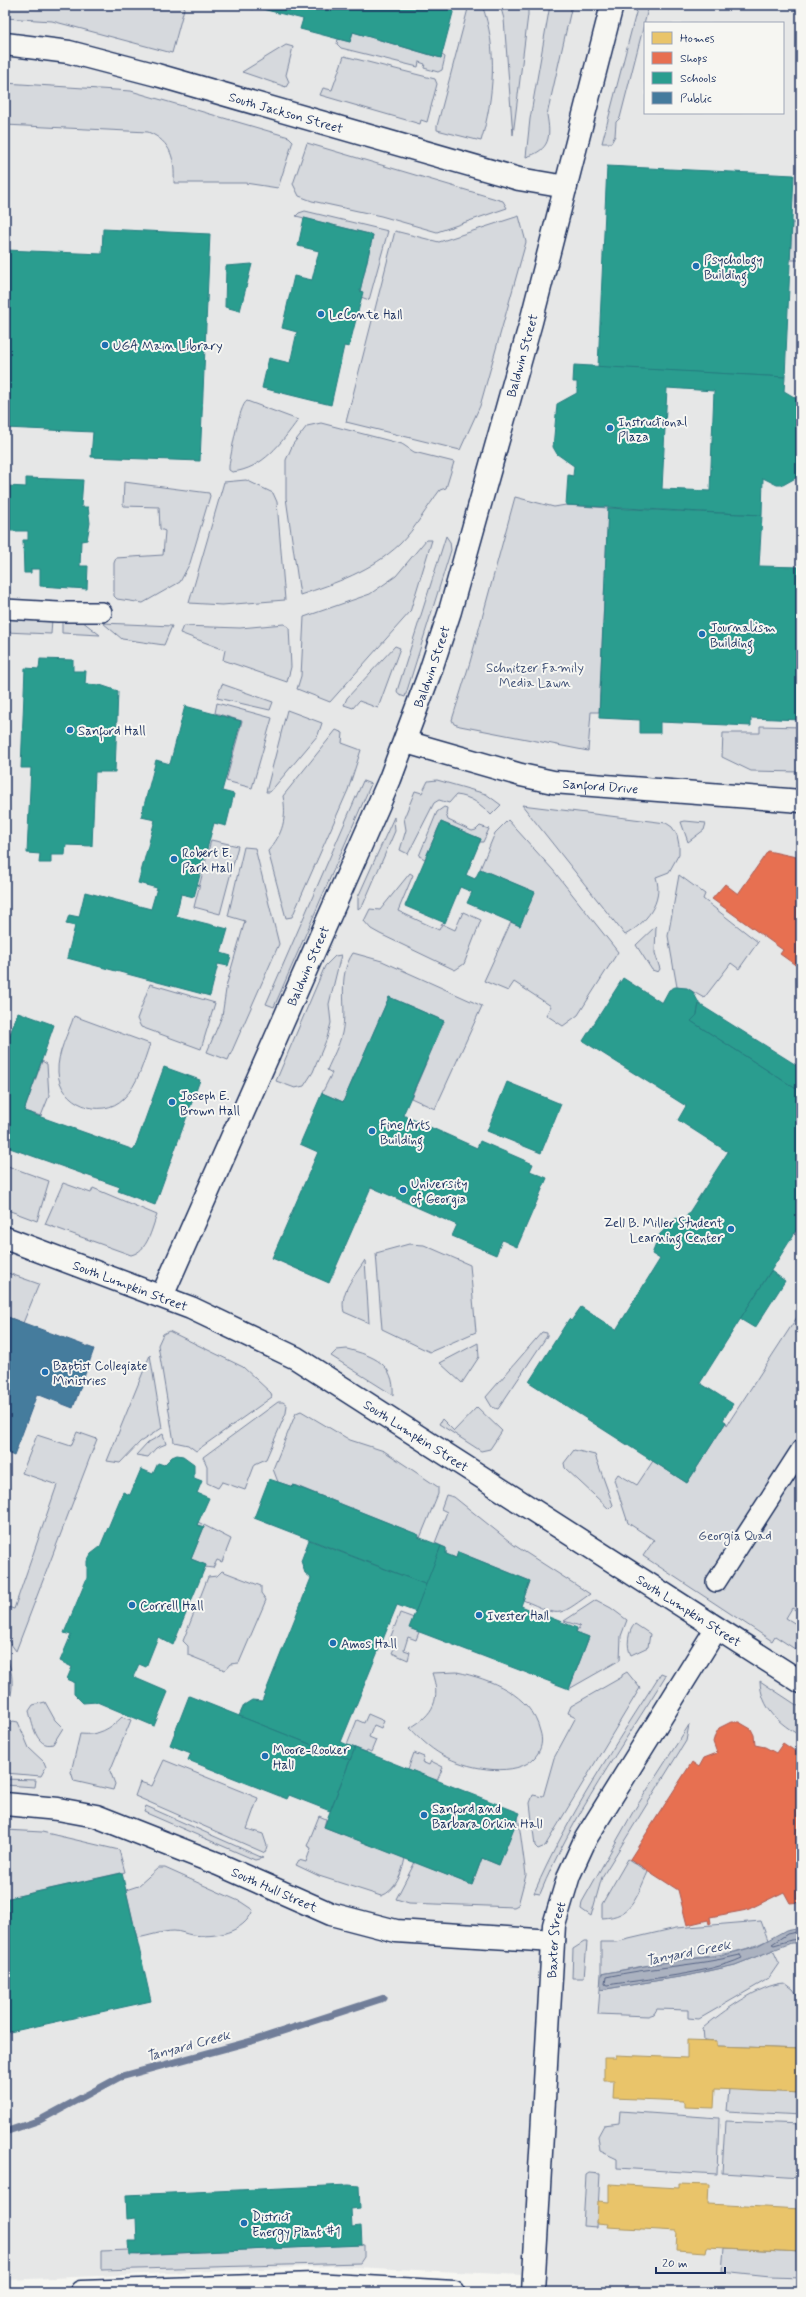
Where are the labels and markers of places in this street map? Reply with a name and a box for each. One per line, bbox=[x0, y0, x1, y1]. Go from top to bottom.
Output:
place label: Psychology Building bbox=[704, 252, 763, 286]
marker: Psychology Building bbox=[691, 261, 701, 271]
place label: LeConte Hall bbox=[329, 307, 403, 324]
marker: LeConte Hall bbox=[316, 309, 326, 319]
place label: UGA Main Library bbox=[113, 338, 223, 355]
marker: UGA Main Library bbox=[100, 340, 110, 350]
place label: Instructional Plaza bbox=[618, 414, 687, 446]
marker: Instructional Plaza bbox=[605, 423, 615, 433]
place label: Journalism Building bbox=[710, 620, 776, 654]
marker: Journalism Building bbox=[697, 629, 707, 639]
place label: Sanford Hall bbox=[78, 723, 146, 742]
marker: Sanford Hall bbox=[65, 725, 75, 735]
place label: Robert E. Park Hall bbox=[182, 845, 233, 877]
marker: Robert E. Park Hall bbox=[169, 854, 179, 864]
place label: Joseph E. Brown Hall bbox=[180, 1088, 240, 1120]
marker: Joseph E. Brown Hall bbox=[167, 1097, 177, 1107]
place label: Fine Arts Building bbox=[380, 1117, 430, 1151]
marker: Fine Arts Building bbox=[367, 1126, 377, 1136]
place label: University of Georgia bbox=[411, 1176, 467, 1208]
marker: University of Georgia bbox=[398, 1185, 408, 1195]
place label: Zell B. Miller Student Learning Center bbox=[603, 1215, 724, 1249]
marker: Zell B. Miller Student Learning Center bbox=[726, 1224, 736, 1234]
place label: Baptist Collegiate Ministries bbox=[53, 1358, 147, 1390]
marker: Baptist Collegiate Ministries bbox=[40, 1367, 50, 1377]
place label: Correll Hall bbox=[140, 1598, 204, 1615]
marker: Correll Hall bbox=[127, 1600, 137, 1610]
place label: Ivester Hall bbox=[487, 1608, 549, 1625]
marker: Ivester Hall bbox=[474, 1610, 484, 1620]
place label: Amos Hall bbox=[341, 1636, 397, 1653]
marker: Amos Hall bbox=[328, 1638, 338, 1648]
place label: Moore-Rooker Hall bbox=[273, 1742, 350, 1774]
marker: Moore-Rooker Hall bbox=[260, 1751, 270, 1761]
place label: Sanford and Barbara Orkin Hall bbox=[432, 1801, 543, 1833]
marker: Sanford and Barbara Orkin Hall bbox=[419, 1810, 429, 1820]
place label: District Energy Plant #1 bbox=[252, 2209, 341, 2242]
marker: District Energy Plant #1 bbox=[239, 2218, 249, 2228]

